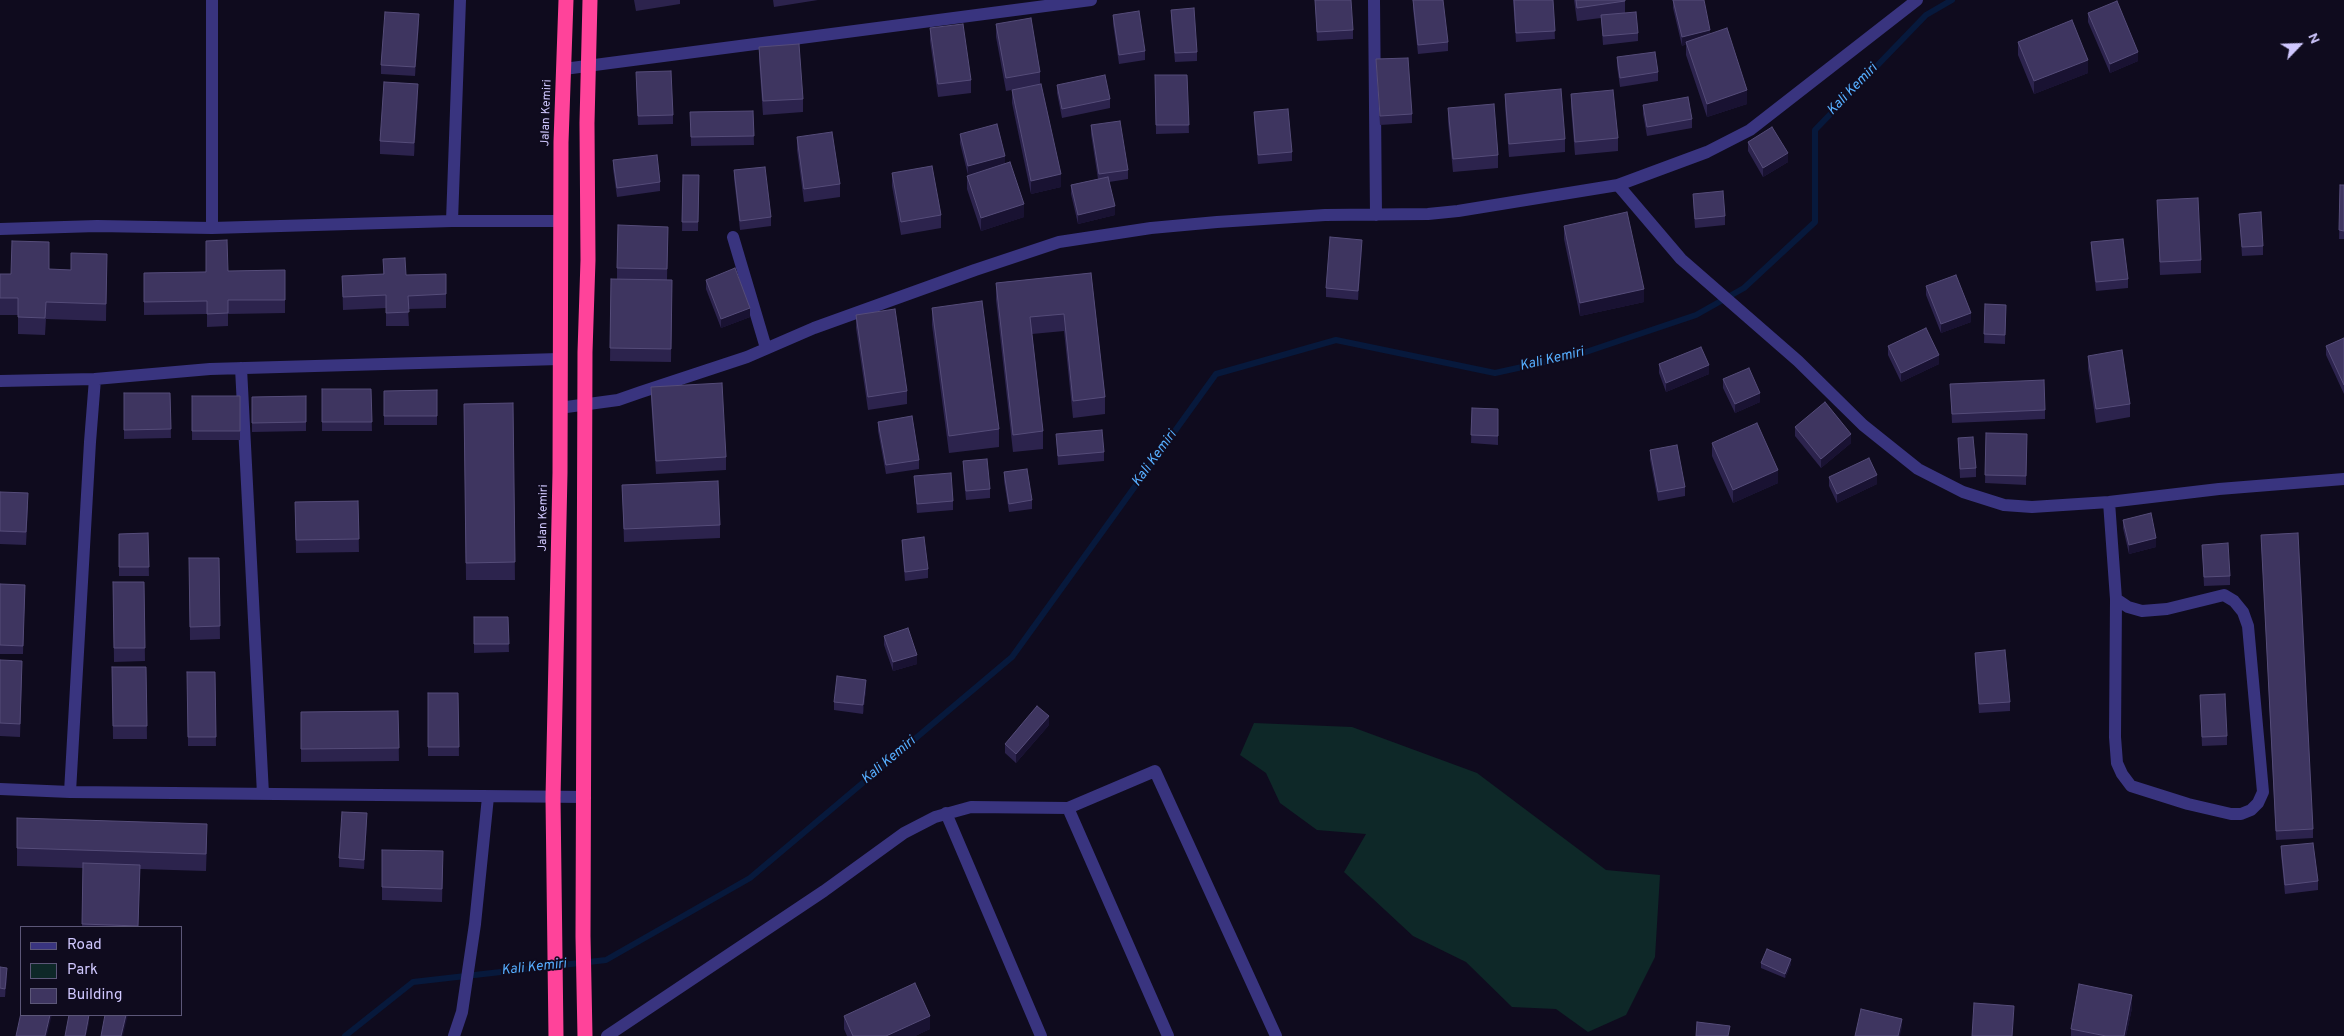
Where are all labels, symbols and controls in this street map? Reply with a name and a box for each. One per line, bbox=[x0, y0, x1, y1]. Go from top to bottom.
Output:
north arrow bbox=[2274, 20, 2324, 70]
text: N bbox=[2303, 31, 2323, 47]
water label: Kali Kemiri bbox=[1824, 61, 1882, 119]
street label: Jalan Kemiri bbox=[539, 79, 555, 147]
water label: Kali Kemiri bbox=[1518, 344, 1586, 376]
water label: Kali Kemiri bbox=[1129, 428, 1181, 490]
street label: Jalan Kemiri bbox=[536, 484, 552, 552]
water label: Kali Kemiri bbox=[859, 734, 919, 788]
legend bbox=[20, 926, 182, 1016]
text: Road bbox=[67, 936, 102, 955]
water label: Kali Kemiri bbox=[501, 956, 567, 980]
text: Park bbox=[67, 961, 98, 980]
text: Building bbox=[67, 986, 122, 1005]

